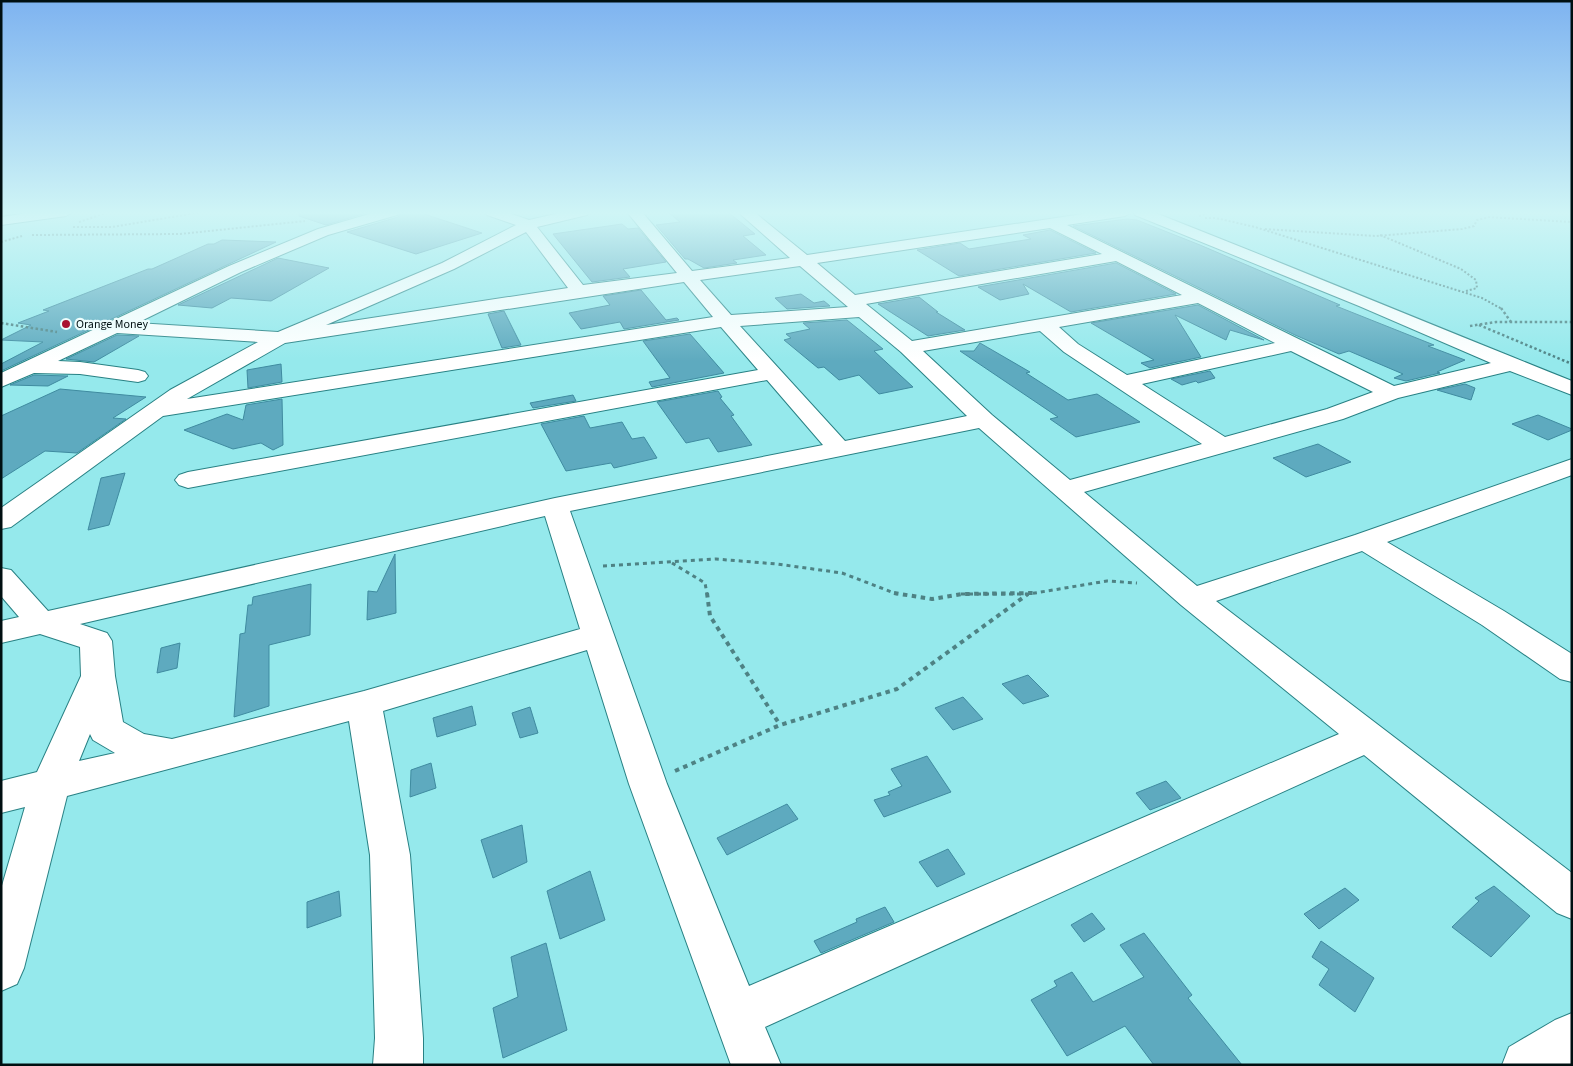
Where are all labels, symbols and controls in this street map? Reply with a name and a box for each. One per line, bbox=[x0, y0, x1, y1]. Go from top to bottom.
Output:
place label: Orange Money bbox=[76, 316, 149, 333]
marker: Orange Money bbox=[60, 318, 72, 330]

